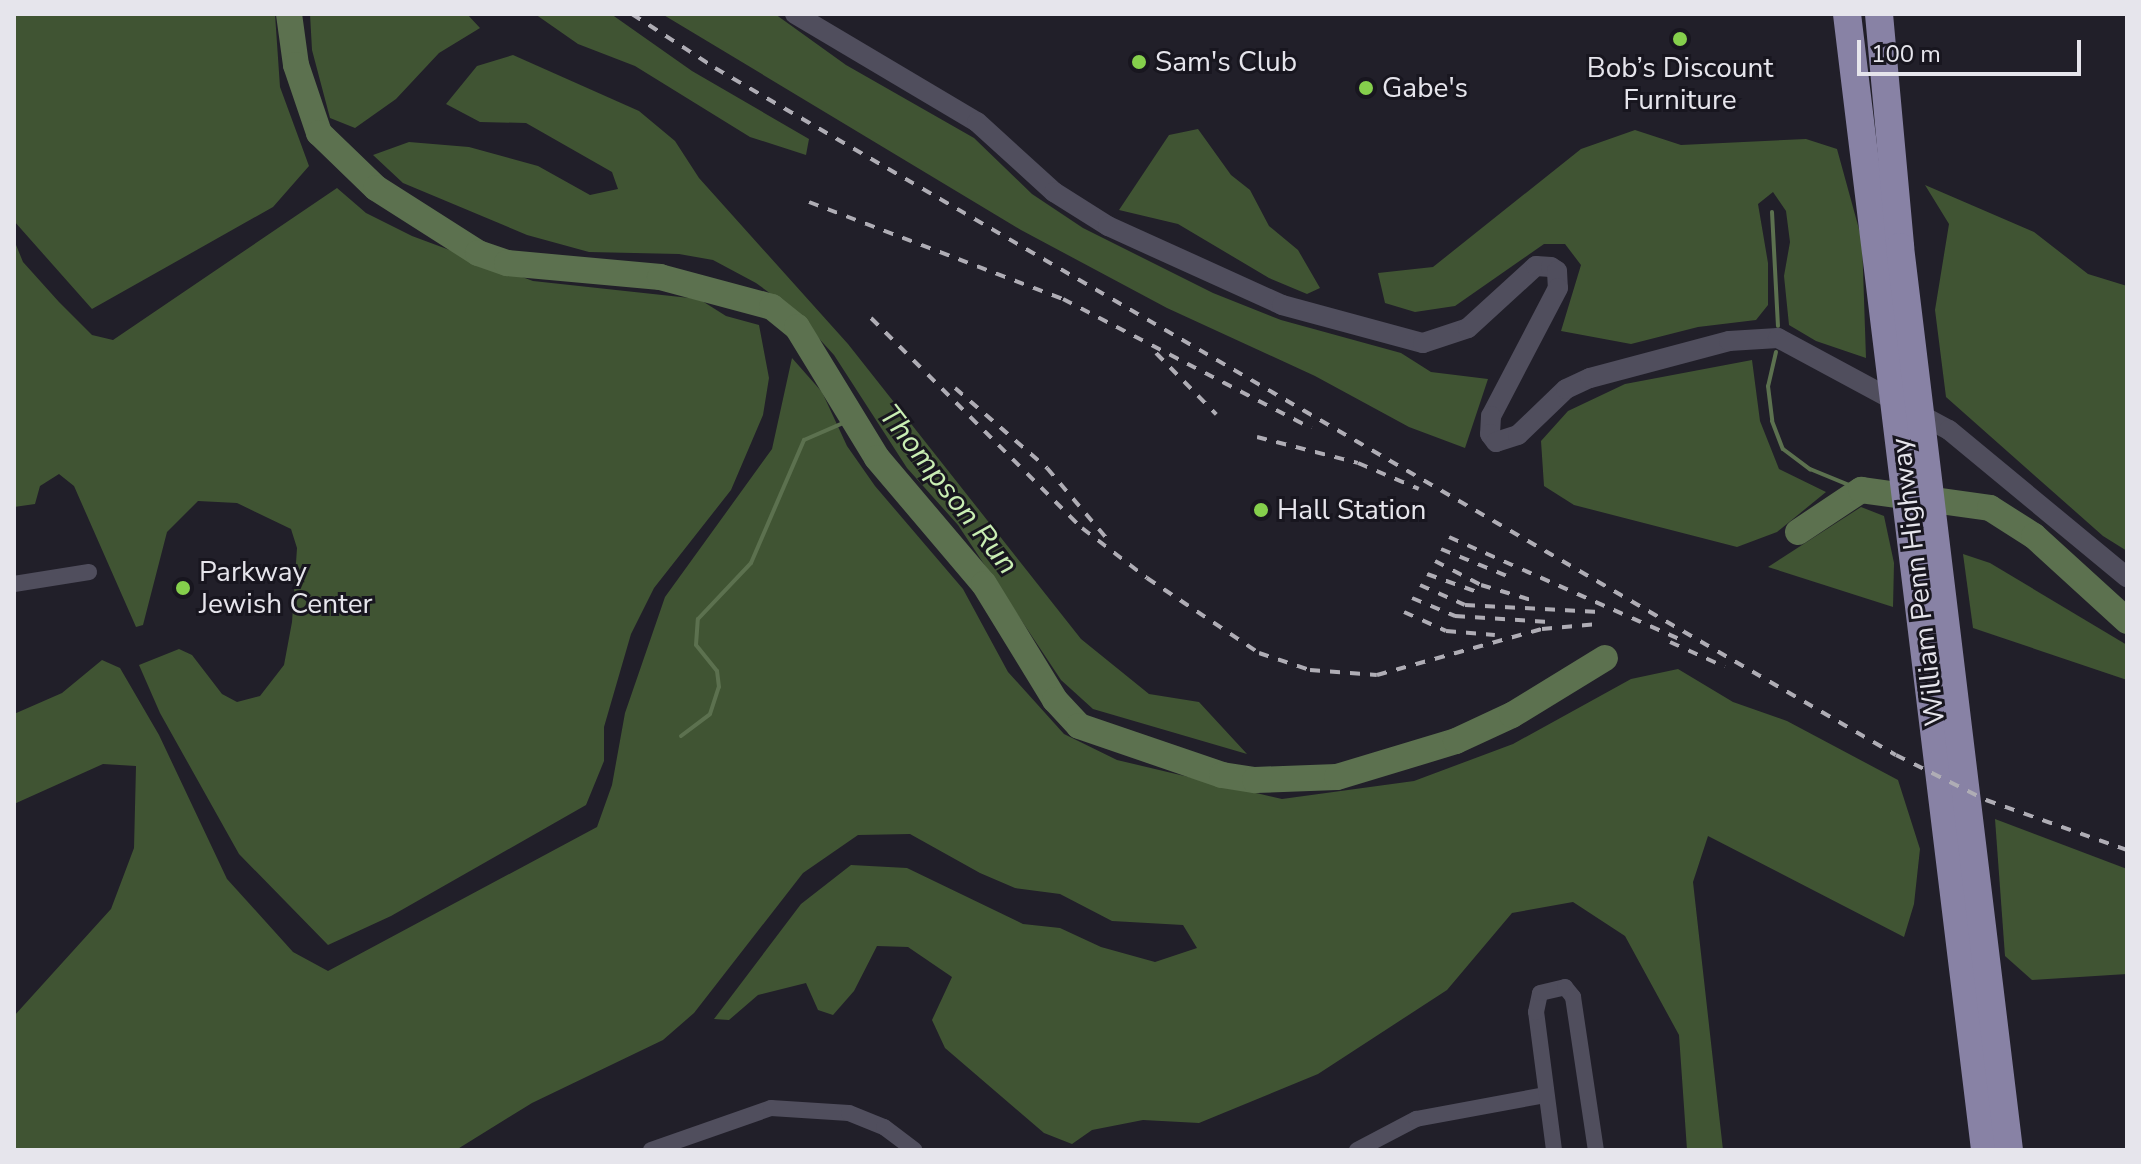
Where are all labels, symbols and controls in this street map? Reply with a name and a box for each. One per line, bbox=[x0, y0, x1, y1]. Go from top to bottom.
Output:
scale bar bbox=[1861, 24, 2085, 74]
marker: Bob’s Discount Furniture bbox=[1671, 30, 1689, 48]
text: 100 m bbox=[1871, 38, 1941, 70]
place label: Sam's Club bbox=[1155, 45, 1297, 79]
place label: Bob’s Discount Furniture bbox=[1587, 51, 1773, 117]
marker: Sam's Club bbox=[1130, 53, 1148, 71]
place label: Gabe's bbox=[1382, 71, 1468, 105]
marker: Gabe's bbox=[1357, 79, 1375, 97]
water label: Thompson Run bbox=[871, 398, 1025, 582]
street label: William Penn Highway bbox=[1884, 436, 1952, 728]
place label: Hall Station bbox=[1277, 493, 1426, 527]
marker: Hall Station bbox=[1252, 501, 1270, 519]
place label: Parkway Jewish Center bbox=[199, 555, 373, 621]
marker: Parkway Jewish Center bbox=[174, 579, 192, 597]

